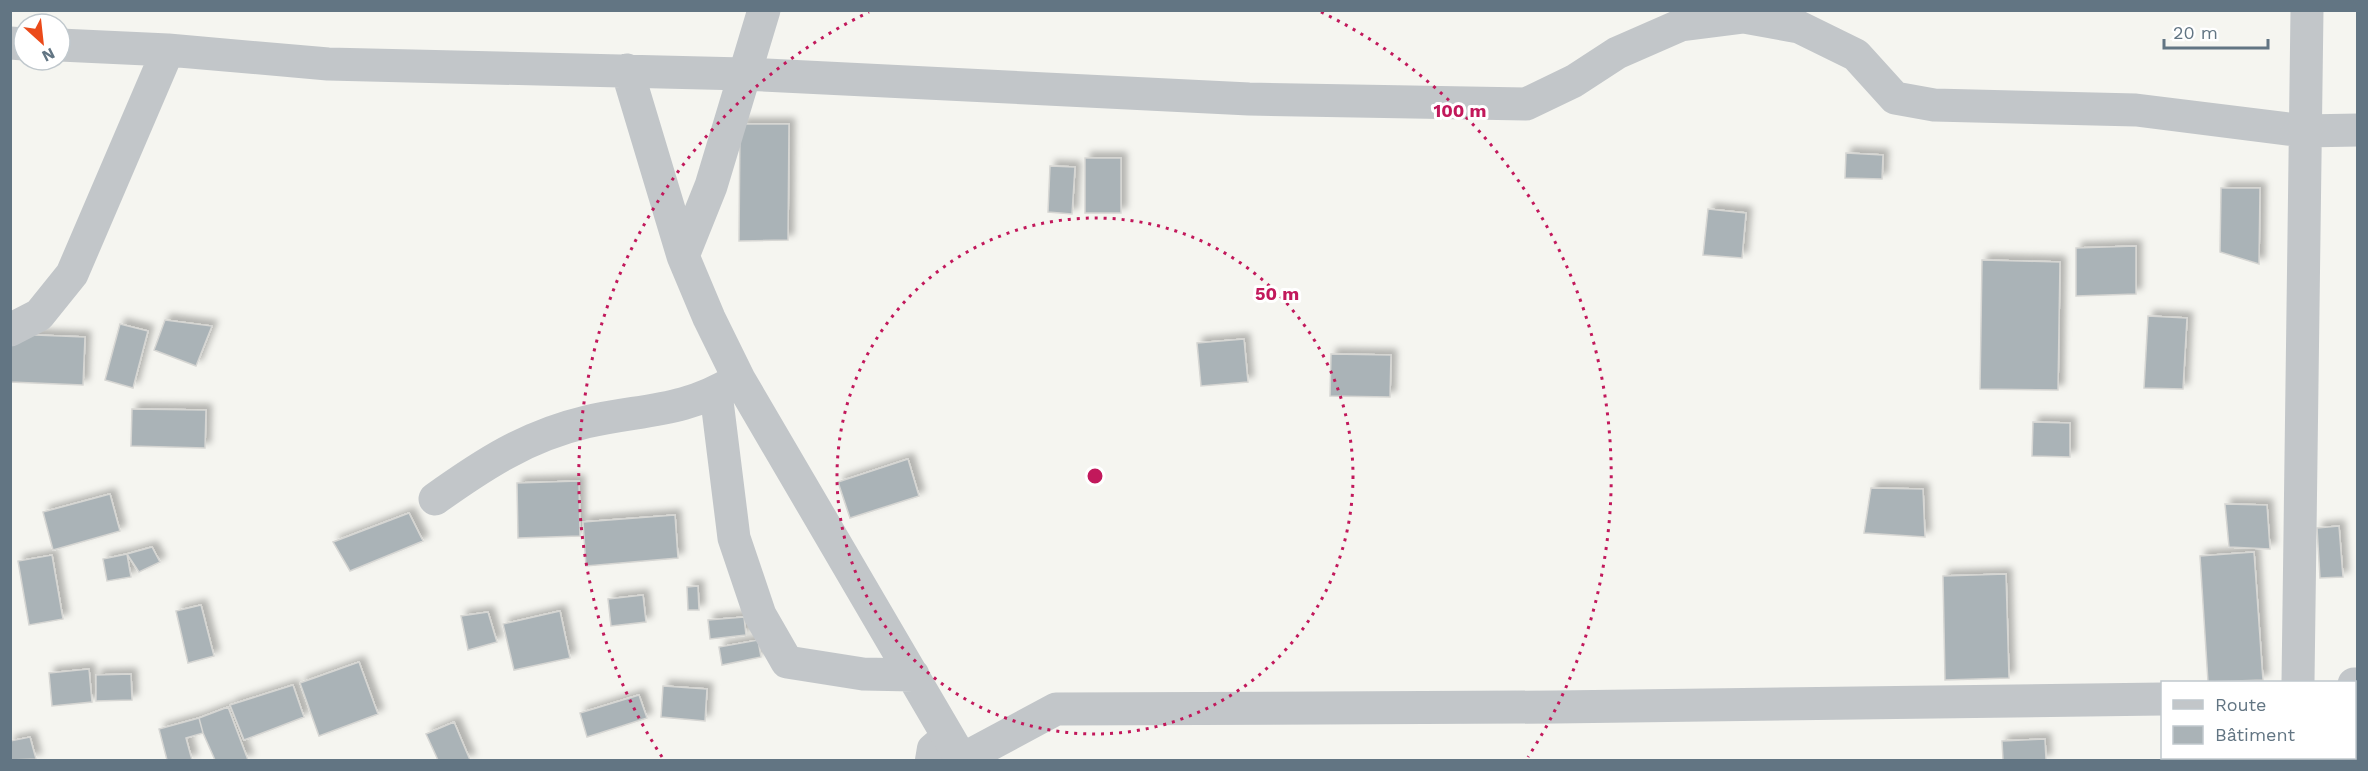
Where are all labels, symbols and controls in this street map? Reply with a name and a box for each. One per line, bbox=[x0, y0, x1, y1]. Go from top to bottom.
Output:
north arrow bbox=[12, 12, 72, 72]
scale bar bbox=[2164, 12, 2268, 50]
text: 20 m bbox=[2173, 22, 2218, 43]
text: N bbox=[39, 44, 58, 66]
text: 100 m bbox=[1433, 100, 1487, 121]
text: 50 m bbox=[1255, 283, 1299, 304]
centre of rings bbox=[1085, 466, 1105, 486]
legend bbox=[2161, 681, 2356, 759]
text: Route bbox=[2215, 694, 2267, 715]
text: Bâtiment bbox=[2215, 724, 2295, 745]

